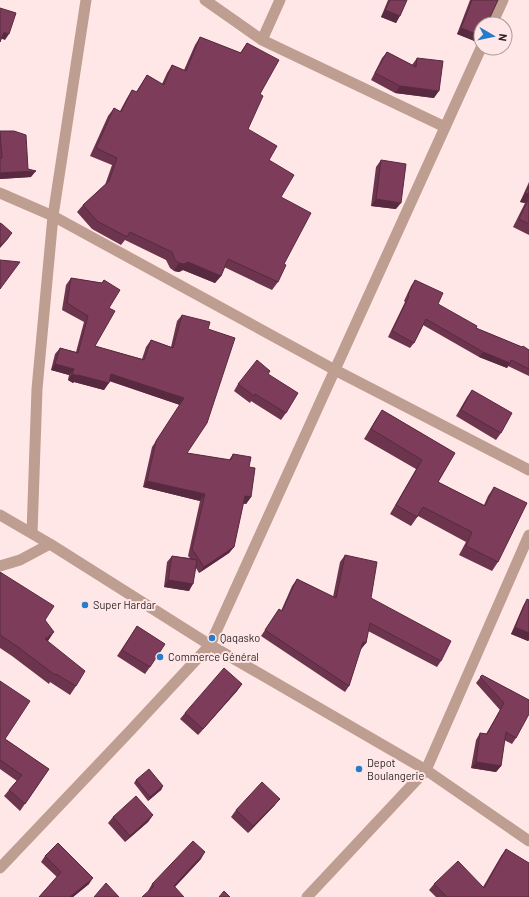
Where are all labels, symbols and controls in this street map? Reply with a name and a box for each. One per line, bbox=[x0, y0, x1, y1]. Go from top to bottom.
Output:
north arrow bbox=[473, 16, 513, 56]
text: N bbox=[496, 33, 510, 42]
place label: Super Hardar bbox=[93, 598, 156, 611]
marker: Super Hardar bbox=[80, 600, 90, 610]
place label: Qaqasko bbox=[220, 631, 260, 644]
marker: Qaqasko bbox=[207, 633, 217, 643]
place label: Commerce Général bbox=[168, 650, 259, 663]
marker: Commerce Général bbox=[155, 652, 165, 662]
place label: Depot Boulangerie bbox=[367, 756, 424, 782]
marker: Depot Boulangerie bbox=[354, 764, 364, 774]

